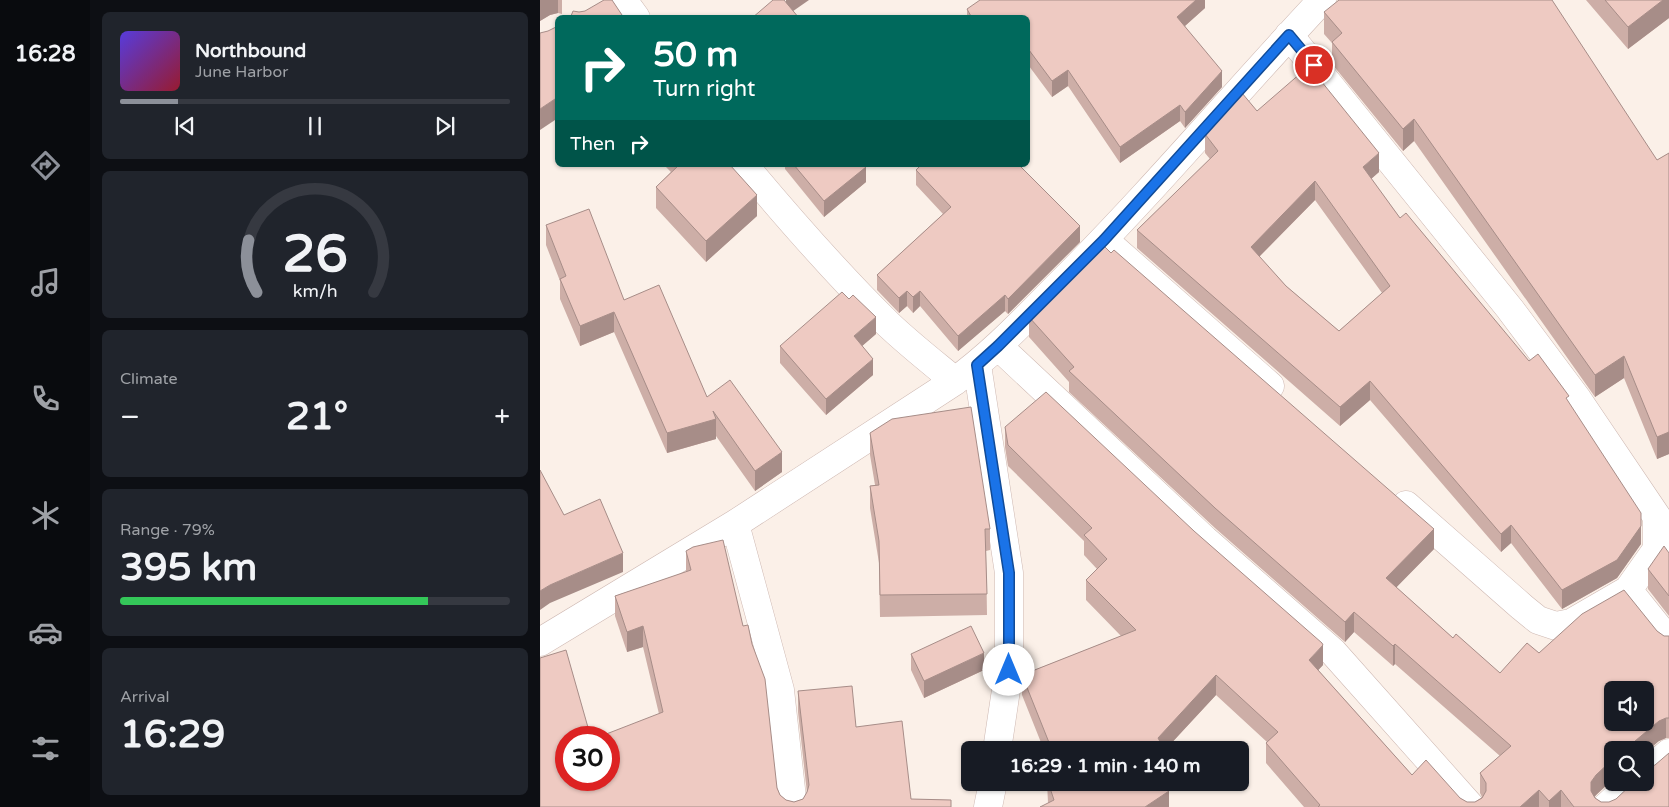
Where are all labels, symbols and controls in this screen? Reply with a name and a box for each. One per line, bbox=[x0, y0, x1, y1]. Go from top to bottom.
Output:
text: 50 m bbox=[653, 34, 738, 76]
icon: right bbox=[570, 35, 635, 100]
text: Northbound bbox=[195, 40, 306, 62]
text: 16:28 bbox=[15, 41, 75, 67]
pin bbox=[1293, 44, 1335, 86]
icon: arrive bbox=[1300, 51, 1328, 79]
text: June Harbor bbox=[195, 62, 288, 82]
text: Turn right bbox=[653, 76, 755, 102]
icon: previous bbox=[171, 112, 199, 140]
icon: pause bbox=[301, 112, 329, 140]
icon: next bbox=[431, 112, 459, 140]
icon: right bbox=[625, 130, 653, 158]
text: Then bbox=[570, 133, 615, 155]
icon: directions bbox=[28, 148, 63, 183]
text: 26 bbox=[282, 223, 348, 286]
icon: music bbox=[28, 265, 63, 300]
text: km/h bbox=[293, 281, 337, 302]
text: Climate bbox=[120, 369, 178, 389]
icon: phone bbox=[28, 381, 63, 416]
text: 21° bbox=[286, 394, 348, 440]
text: − bbox=[120, 400, 140, 434]
text: + bbox=[494, 400, 510, 434]
icon: climate bbox=[28, 498, 63, 533]
text: Range · 79% bbox=[120, 520, 215, 540]
text: 395 km bbox=[120, 545, 257, 591]
icon: car bbox=[28, 615, 63, 650]
position arrow bbox=[982, 643, 1034, 695]
map controls bbox=[1604, 681, 1654, 791]
button: sound bbox=[1604, 681, 1654, 731]
text: Arrival bbox=[120, 687, 169, 707]
text: 16:29 bbox=[120, 712, 225, 758]
speed limit sign: 30 bbox=[555, 726, 620, 791]
icon: filters bbox=[28, 731, 63, 766]
button: search bbox=[1604, 741, 1654, 791]
text: 16:29 · 1 min · 140 m bbox=[1009, 755, 1201, 777]

